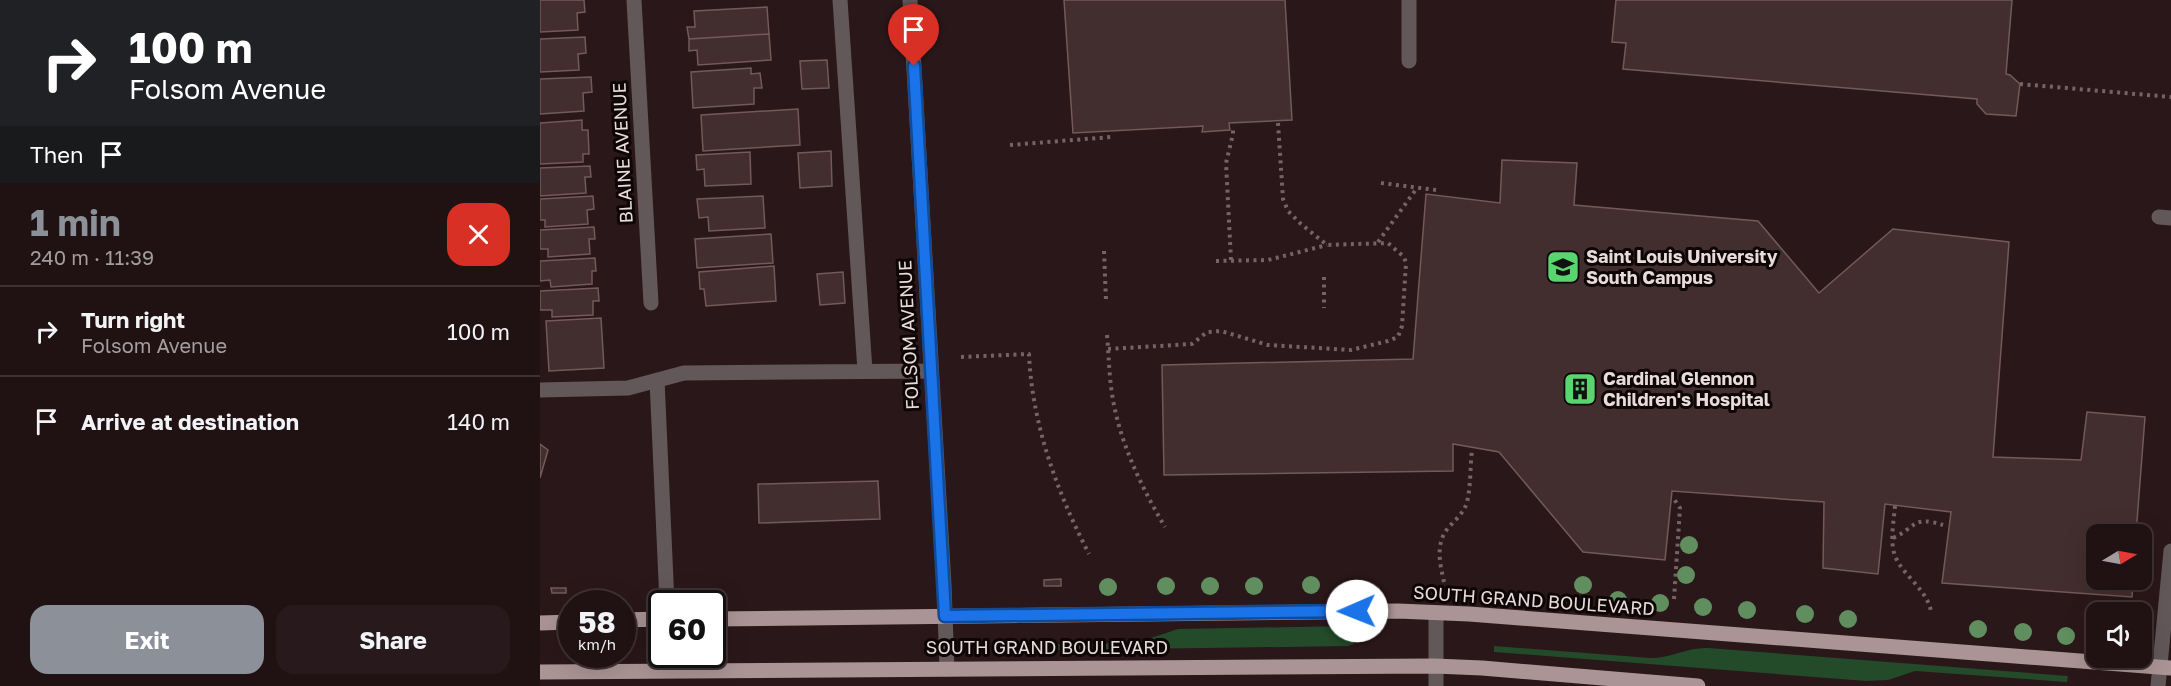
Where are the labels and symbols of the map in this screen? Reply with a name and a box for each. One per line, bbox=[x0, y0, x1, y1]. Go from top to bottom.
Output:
pin bbox=[888, 4, 939, 66]
street label: BLAINE AVENUE bbox=[607, 82, 637, 224]
place label: Saint Louis University South Campus bbox=[1586, 245, 1778, 288]
school or university icon: Saint Louis University South Campus bbox=[1545, 249, 1581, 285]
street label: FOLSOM AVENUE bbox=[893, 260, 923, 411]
place label: Cardinal Glennon Children's Hospital bbox=[1603, 367, 1770, 410]
building icon: Cardinal Glennon Children's Hospital bbox=[1562, 371, 1598, 407]
north arrow bbox=[2086, 524, 2152, 590]
position arrow bbox=[1325, 579, 1389, 643]
street label: SOUTH GRAND BOULEVARD bbox=[1412, 581, 1656, 619]
speed limit sign: 60 bbox=[648, 590, 726, 668]
street label: SOUTH GRAND BOULEVARD bbox=[926, 636, 1168, 658]

